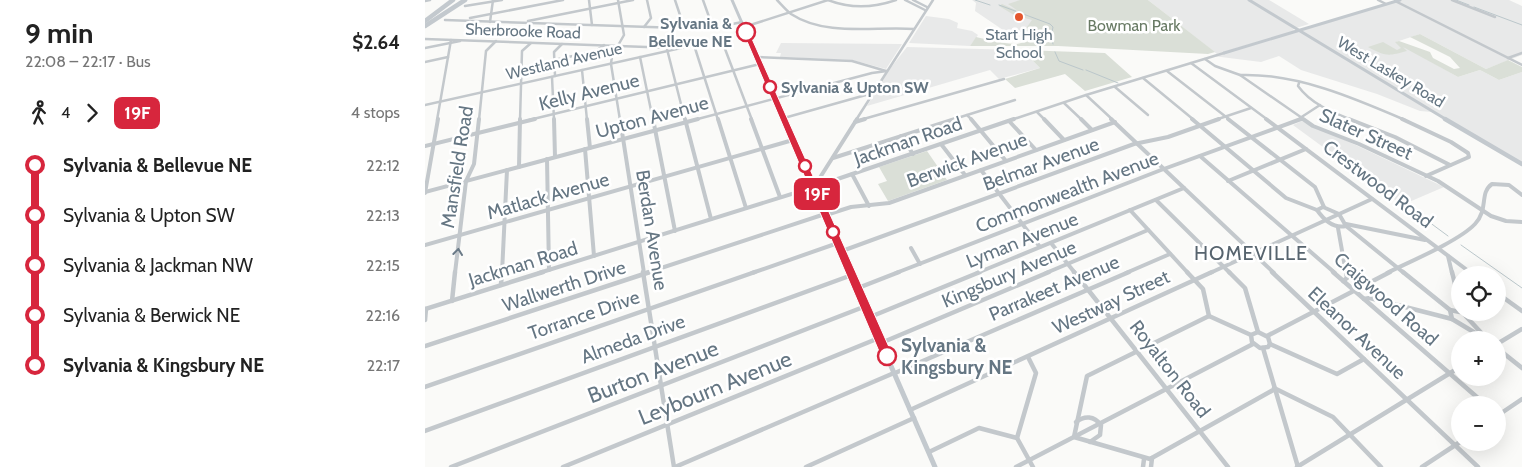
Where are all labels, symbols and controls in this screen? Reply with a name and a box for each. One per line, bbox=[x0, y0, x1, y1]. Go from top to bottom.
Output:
marker: Start High School bbox=[1013, 11, 1025, 23]
place label: Sylvania & Bellevue NE bbox=[648, 14, 732, 51]
text: 9 min bbox=[25, 16, 94, 50]
park label: Bowman Park bbox=[1088, 16, 1181, 35]
street label: Sherbrooke Road bbox=[465, 19, 581, 43]
marker: Sylvania & Bellevue NE bbox=[736, 22, 756, 42]
place label: Start High School bbox=[985, 25, 1053, 62]
text: $2.64 bbox=[352, 31, 400, 54]
street label: West Laskey Road bbox=[1334, 32, 1448, 112]
street label: Westland Avenue bbox=[504, 38, 624, 84]
text: 22:08 – 22:17 · Bus bbox=[25, 52, 151, 71]
street label: Kelly Avenue bbox=[536, 68, 642, 116]
place label: Sylvania & Upton SW bbox=[781, 78, 929, 97]
marker: Sylvania & Upton SW bbox=[763, 80, 777, 94]
street label: Upton Avenue bbox=[593, 91, 711, 143]
icon: walk bbox=[25, 99, 53, 127]
icon: forward bbox=[78, 99, 106, 127]
text: 19F bbox=[124, 102, 150, 124]
text: 4 bbox=[61, 103, 70, 122]
text: 4 stops bbox=[351, 103, 400, 122]
street label: Slater Street bbox=[1316, 103, 1417, 165]
street label: Mansfield Road bbox=[436, 104, 478, 230]
street label: Jackman Road bbox=[850, 112, 965, 171]
street label: Berwick Avenue bbox=[904, 127, 1031, 192]
street label: Belmar Avenue bbox=[980, 132, 1102, 196]
street label: Crestwood Road bbox=[1318, 135, 1438, 233]
street label: Commonwealth Avenue bbox=[972, 146, 1162, 238]
text: Sylvania & Bellevue NE bbox=[63, 154, 252, 177]
text: 22:12 bbox=[366, 156, 400, 175]
unlabelled marker bbox=[798, 159, 812, 173]
street label: Matlack Avenue bbox=[484, 168, 612, 224]
street label: Berdan Avenue bbox=[631, 168, 673, 292]
line badge: 19F bbox=[788, 178, 846, 210]
text: 19F bbox=[804, 183, 830, 205]
text: Sylvania & Upton SW bbox=[63, 204, 235, 227]
text: 22:13 bbox=[366, 206, 400, 225]
street label: Lyman Avenue bbox=[963, 207, 1082, 273]
unlabelled marker bbox=[826, 225, 840, 239]
street label: Kingsbury Avenue bbox=[938, 235, 1080, 313]
street label: Jackman Road bbox=[465, 237, 580, 292]
district label: HOMEVILLE bbox=[1194, 241, 1308, 265]
street label: Craigwood Road bbox=[1329, 247, 1443, 351]
one-way arrow bbox=[452, 248, 463, 256]
street label: Parrakeet Avenue bbox=[985, 250, 1123, 326]
text: Sylvania & Jackman NW bbox=[63, 254, 253, 277]
street label: Wallwerth Drive bbox=[499, 255, 629, 317]
text: 22:15 bbox=[366, 256, 400, 275]
street label: Westway Street bbox=[1049, 265, 1174, 339]
map controls bbox=[1451, 266, 1506, 451]
button: locate bbox=[1451, 266, 1506, 321]
street label: Eleanor Avenue bbox=[1303, 282, 1411, 384]
street label: Torrance Drive bbox=[526, 285, 643, 345]
text: Sylvania & Berwick NE bbox=[63, 304, 240, 327]
text: 22:16 bbox=[366, 306, 400, 325]
street label: Almeda Drive bbox=[578, 309, 688, 368]
street label: Royalton Road bbox=[1125, 316, 1215, 422]
button: + bbox=[1451, 331, 1506, 386]
place label: Sylvania & Kingsbury NE bbox=[901, 334, 1013, 379]
street label: Burton Avenue bbox=[584, 335, 722, 409]
street label: Leybourn Avenue bbox=[634, 345, 796, 431]
marker: Sylvania & Kingsbury NE bbox=[877, 346, 897, 366]
text: Sylvania & Kingsbury NE bbox=[63, 354, 264, 377]
text: 22:17 bbox=[367, 356, 400, 375]
button: − bbox=[1451, 396, 1506, 451]

